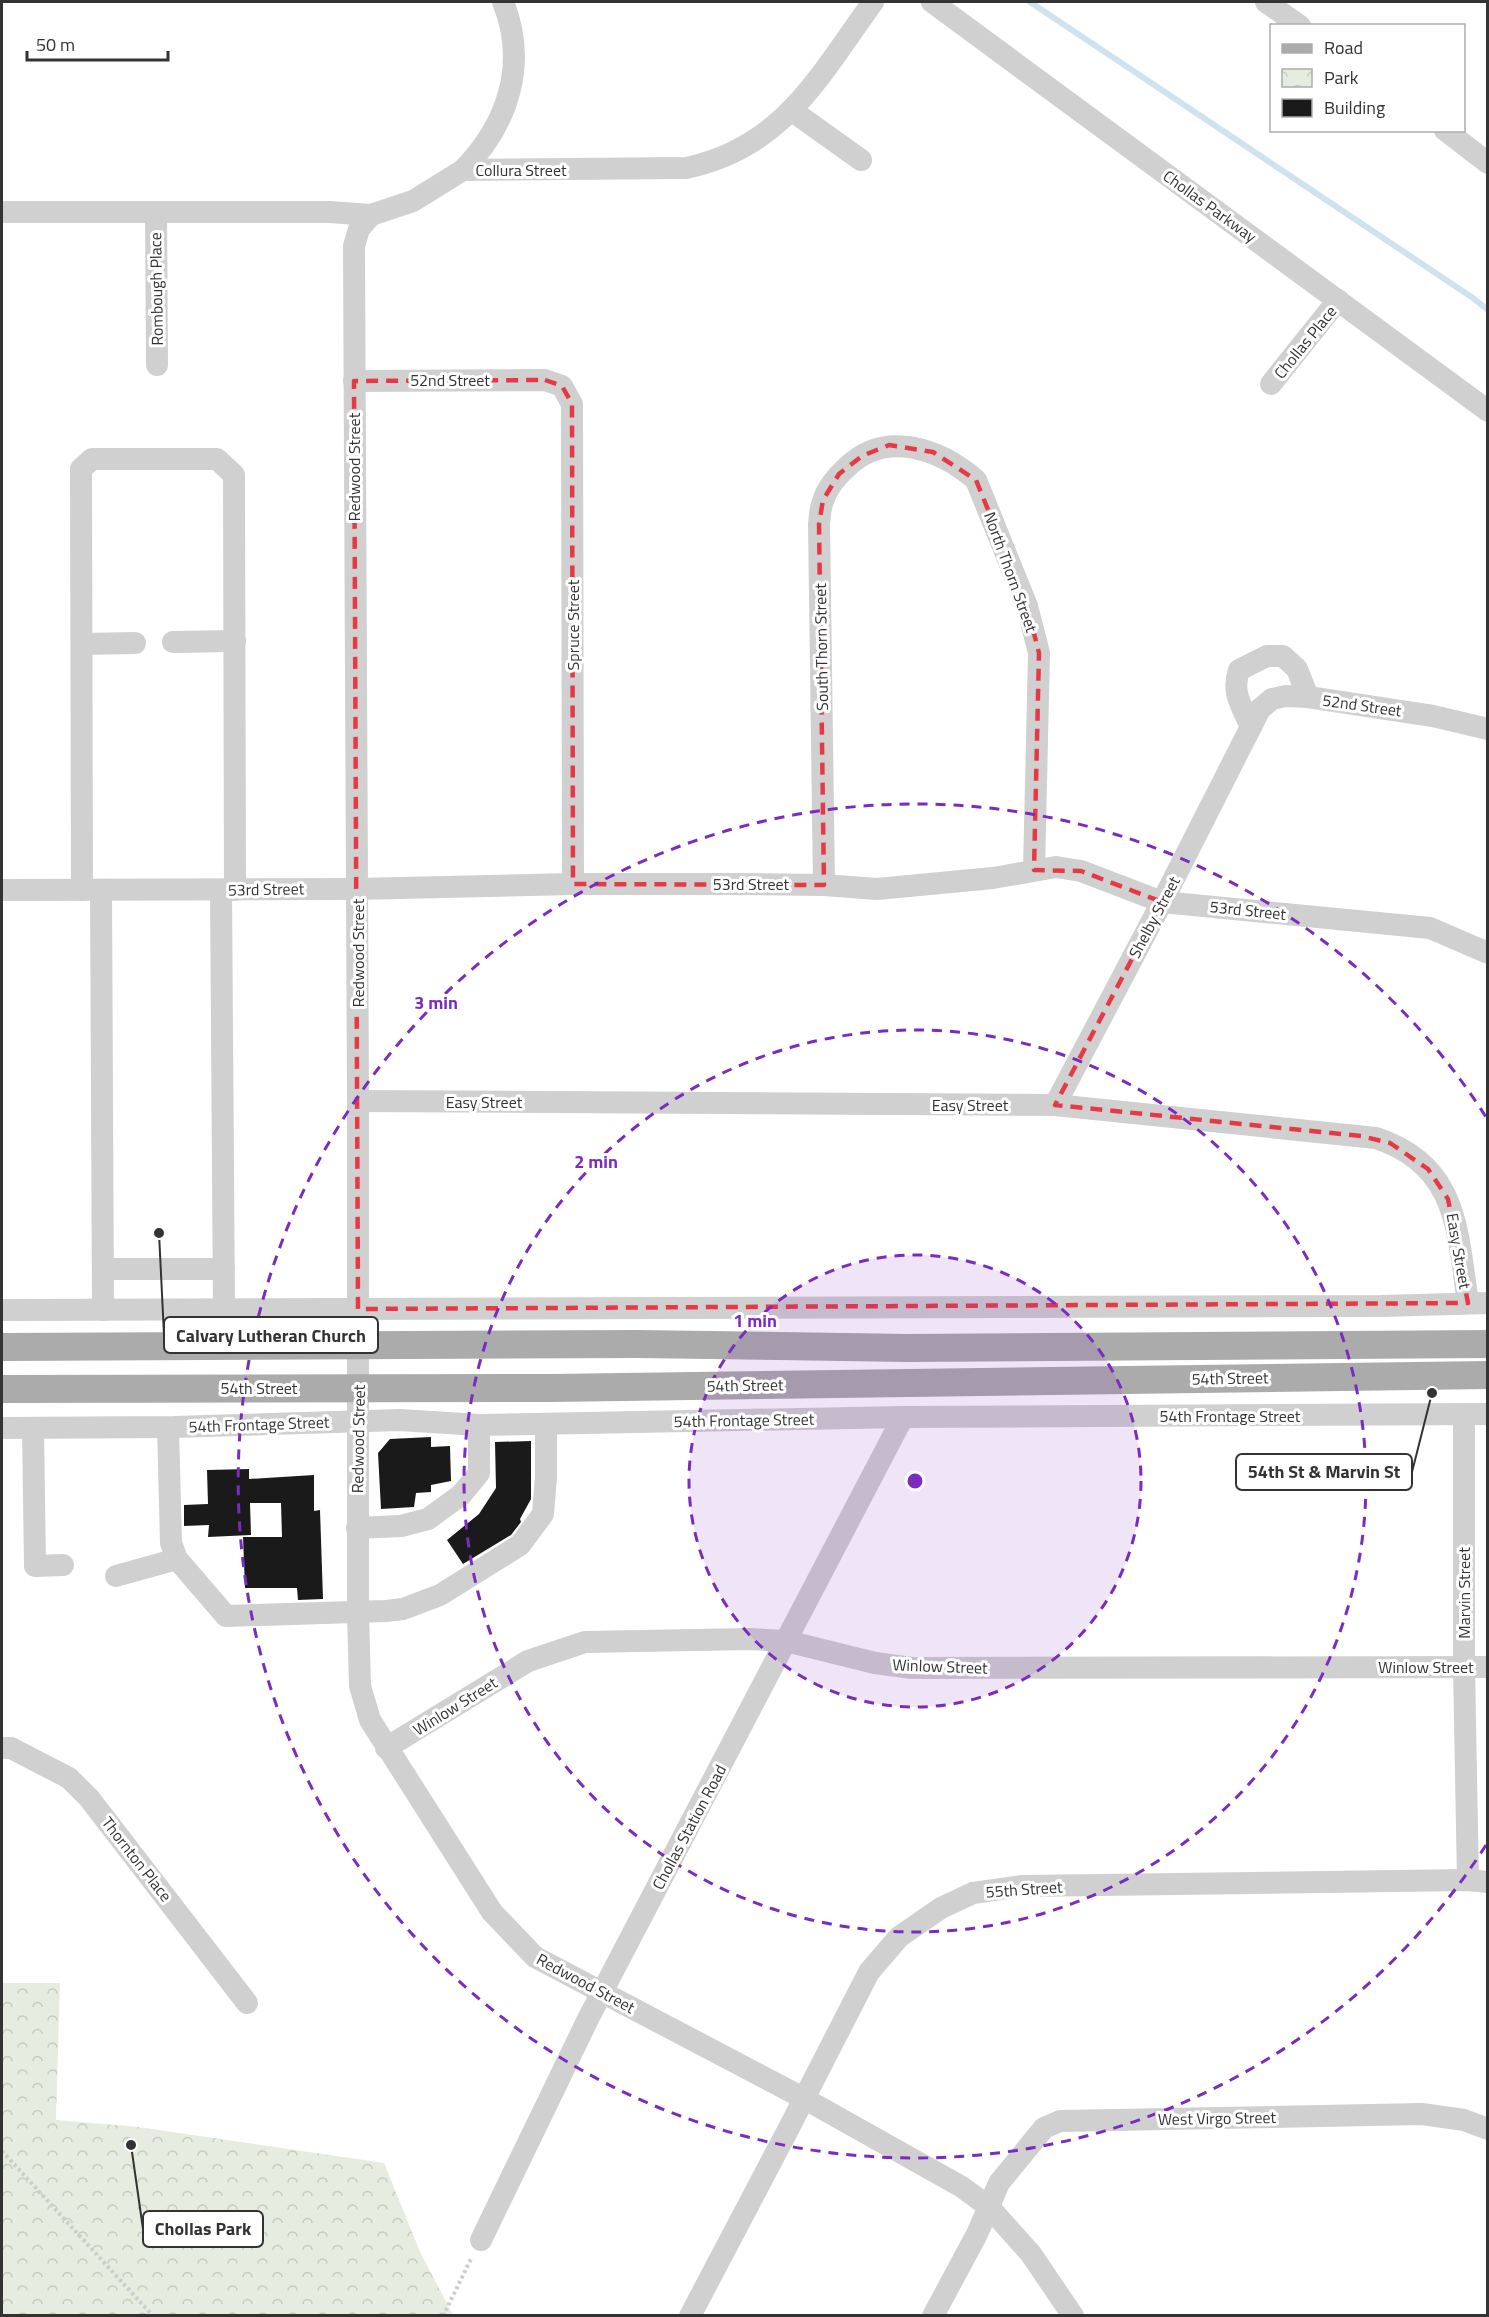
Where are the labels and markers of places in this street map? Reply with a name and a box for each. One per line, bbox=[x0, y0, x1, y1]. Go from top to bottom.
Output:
callout: Calvary Lutheran Church bbox=[164, 1317, 378, 1353]
callout: 54th St & Marvin St bbox=[1236, 1454, 1412, 1490]
centre of rings bbox=[905, 1471, 925, 1491]
callout: Chollas Park bbox=[143, 2211, 263, 2247]

